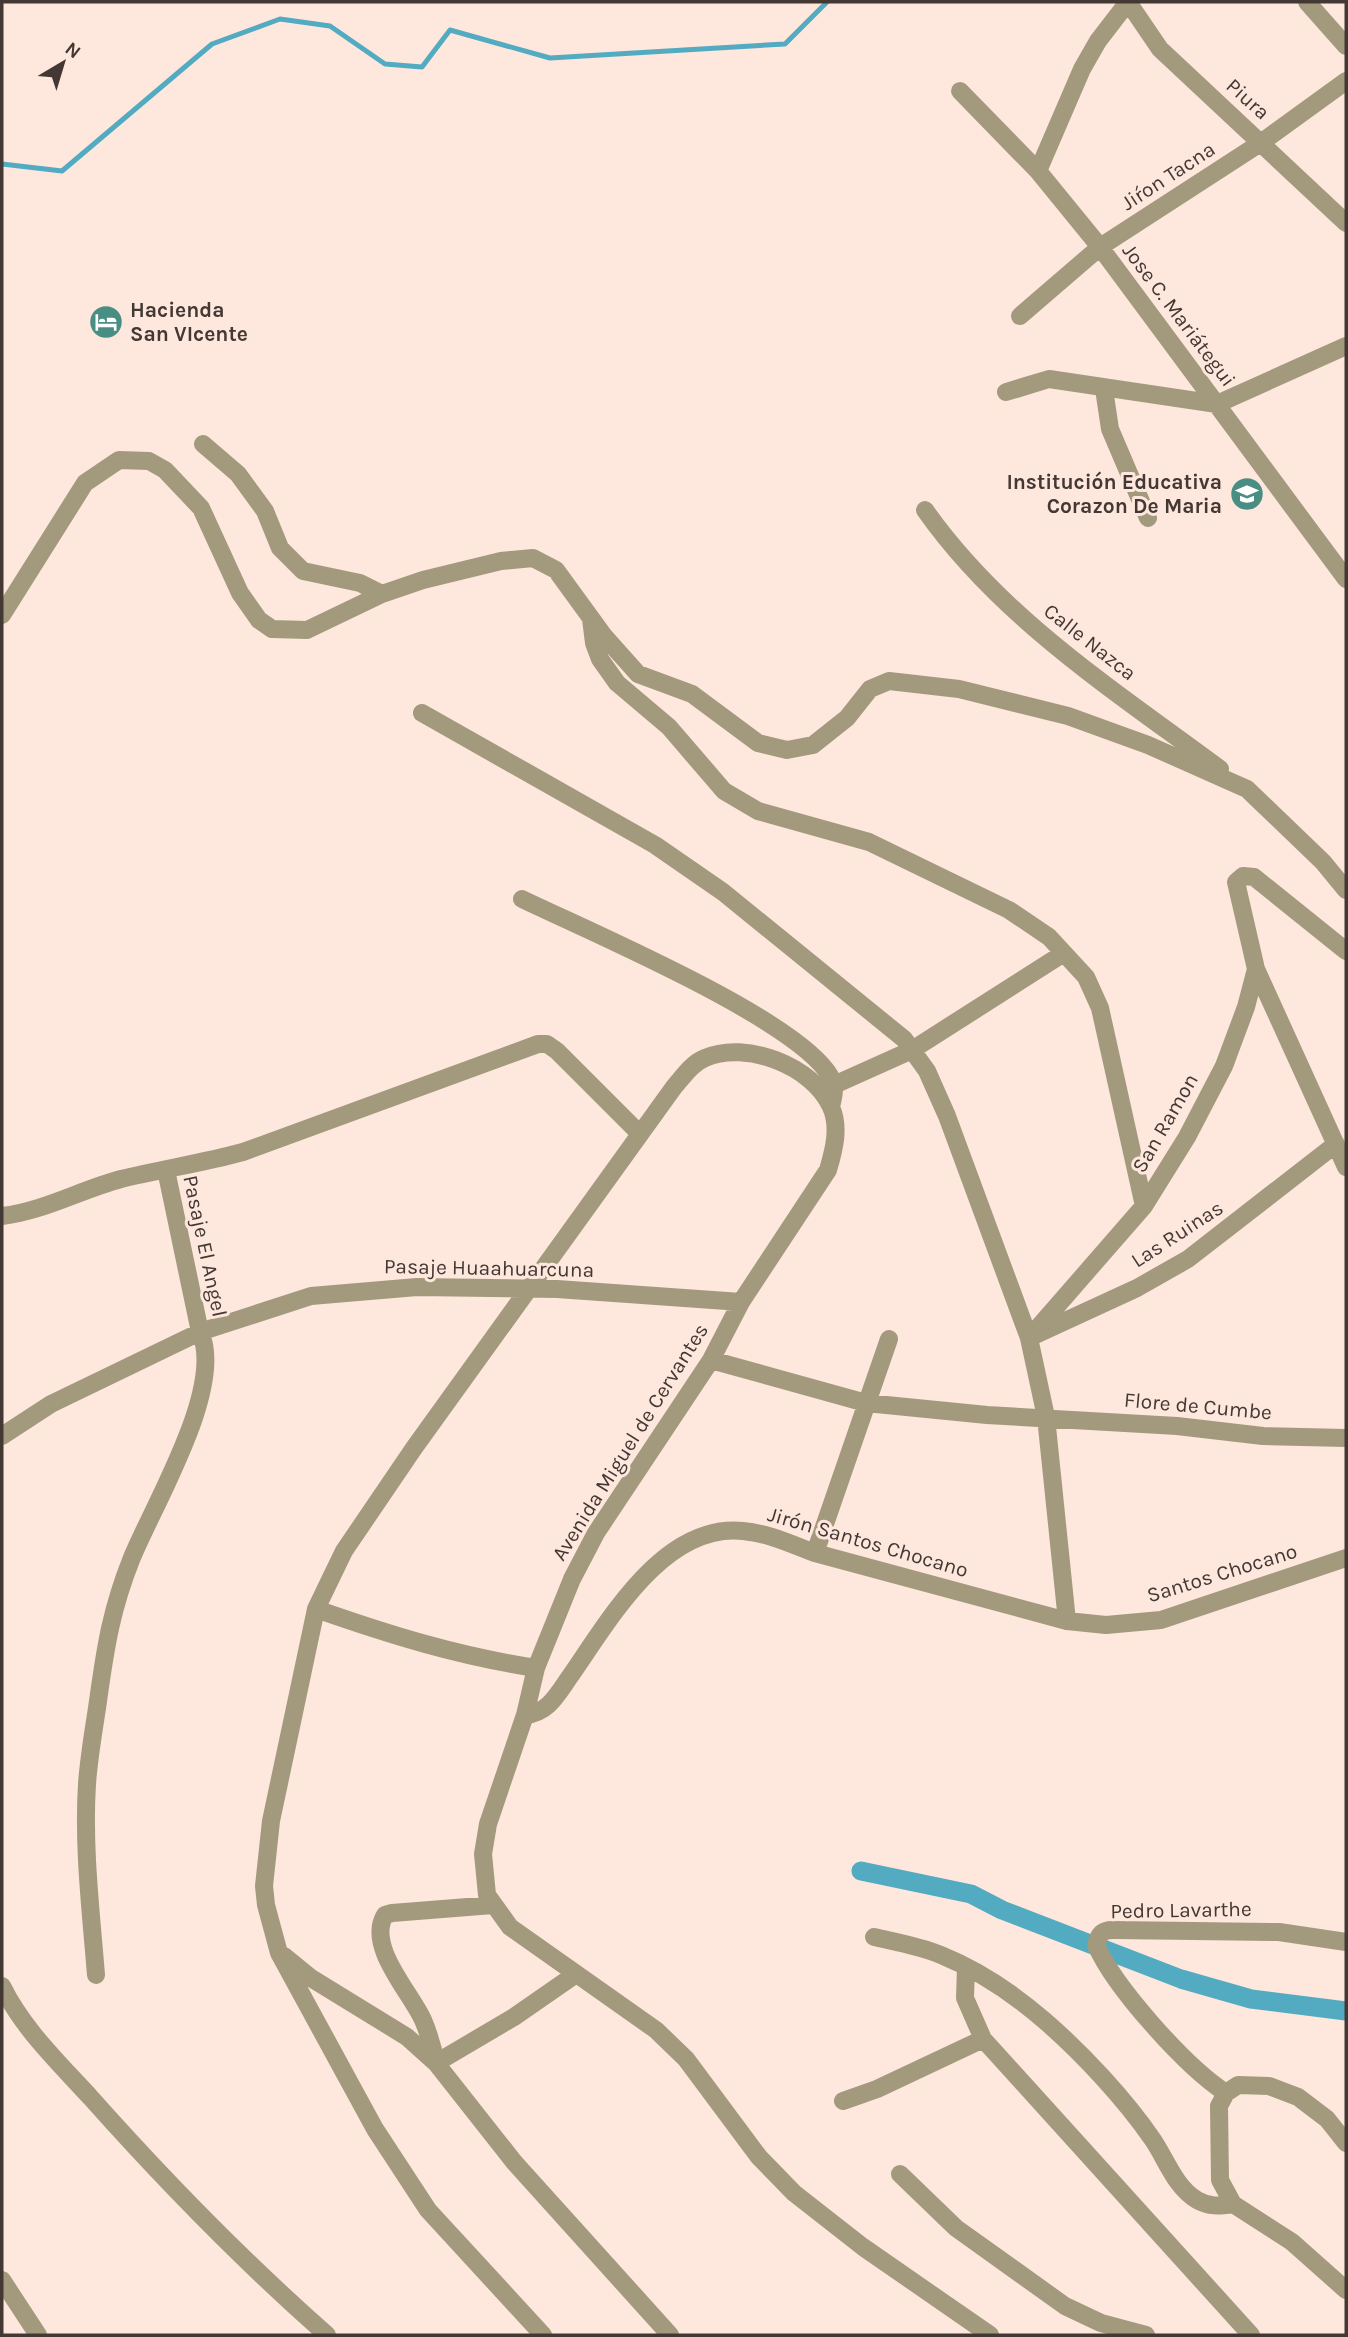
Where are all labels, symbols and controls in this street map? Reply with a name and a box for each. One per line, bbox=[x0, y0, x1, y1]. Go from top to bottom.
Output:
north arrow bbox=[28, 28, 98, 98]
text: N bbox=[61, 38, 85, 63]
street label: Piura bbox=[1221, 73, 1275, 125]
street label: Jiŕon Tacna bbox=[1117, 137, 1219, 215]
street label: Jose C. Mariátegui bbox=[1117, 239, 1241, 391]
place label: Hacienda San VIcente bbox=[130, 298, 248, 346]
hotel icon: Hacienda San VIcente bbox=[87, 303, 125, 341]
place label: Institución Educativa Corazon De Maria bbox=[1006, 470, 1222, 518]
school or university icon: Institución Educativa Corazon De Maria bbox=[1228, 475, 1266, 513]
street label: Calle Nazca bbox=[1039, 599, 1141, 685]
street label: San Ramon bbox=[1127, 1069, 1203, 1177]
street label: Pasaje El Angel bbox=[178, 1173, 232, 1319]
street label: Las Ruinas bbox=[1127, 1195, 1227, 1273]
street label: Pasaje Huaahuarcuna bbox=[384, 1254, 594, 1282]
street label: Avenida Miguel de Cervantes bbox=[547, 1319, 713, 1565]
street label: Flore de Cumbe bbox=[1123, 1388, 1273, 1424]
street label: Jirón Santos Chocano bbox=[765, 1502, 971, 1582]
street label: Santos Chocano bbox=[1144, 1539, 1300, 1607]
street label: Pedro Lavarthe bbox=[1110, 1897, 1252, 1923]

